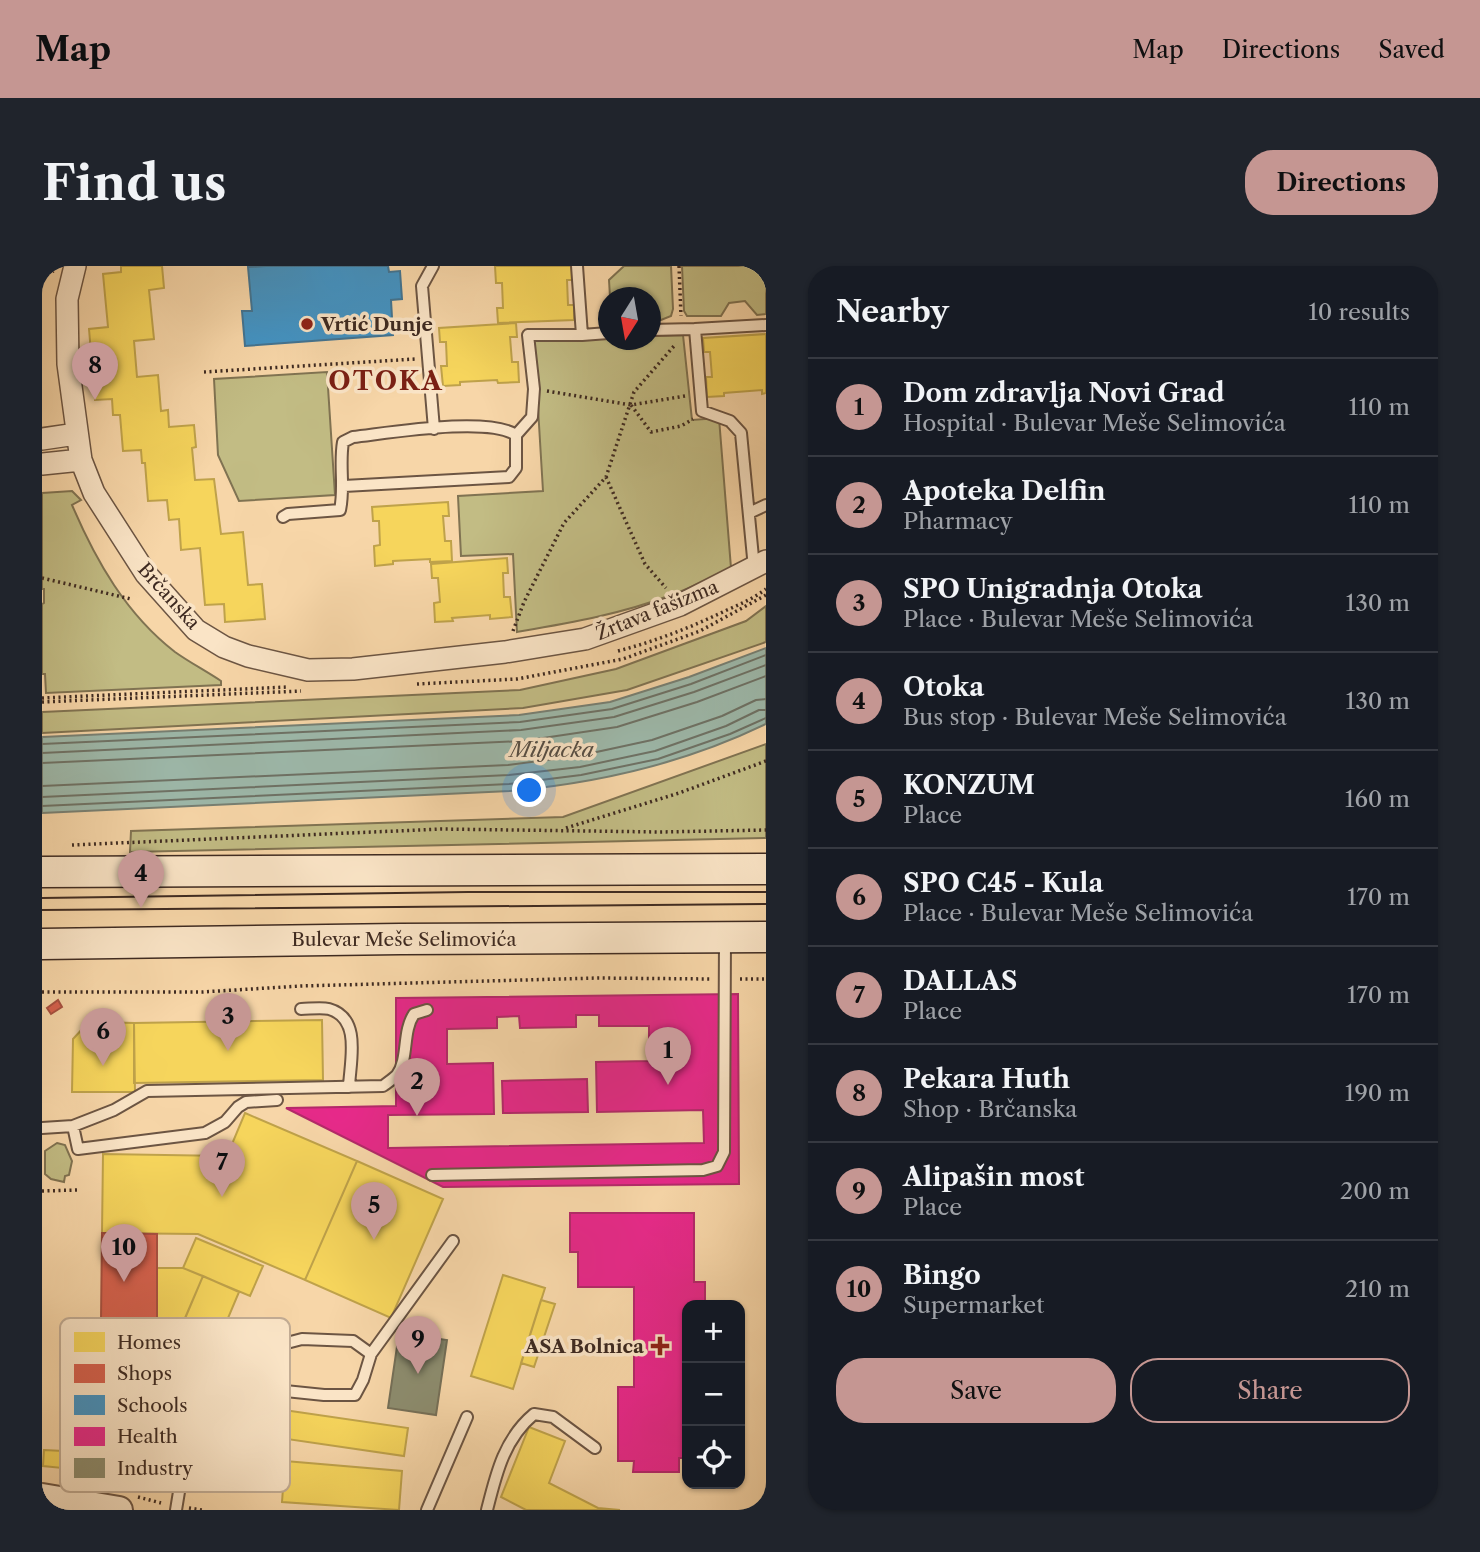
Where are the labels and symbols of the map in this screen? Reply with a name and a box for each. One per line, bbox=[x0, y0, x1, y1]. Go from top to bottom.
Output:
north arrow bbox=[598, 287, 661, 350]
place label: Vrtić Dunje bbox=[320, 313, 433, 336]
marker: Vrtić Dunje bbox=[299, 316, 315, 332]
pin: 8 bbox=[72, 342, 118, 400]
district label: OTOKA bbox=[328, 365, 444, 397]
street label: Brčanska bbox=[133, 558, 205, 634]
street label: Žrtava fašizma bbox=[592, 574, 722, 645]
water label: Miljacka bbox=[507, 737, 594, 762]
your location bbox=[512, 773, 546, 807]
pin: 4 bbox=[118, 850, 164, 908]
street label: Bulevar Meše Selimovića bbox=[291, 928, 517, 951]
pin: 3 bbox=[205, 993, 251, 1051]
pin: 6 bbox=[80, 1008, 126, 1066]
pin: 1 bbox=[645, 1027, 691, 1085]
pin: 2 bbox=[394, 1058, 440, 1116]
pin: 7 bbox=[199, 1139, 245, 1197]
pin: 5 bbox=[351, 1182, 397, 1240]
pin: 10 bbox=[101, 1224, 147, 1282]
pin: 9 bbox=[395, 1316, 441, 1374]
legend bbox=[60, 1318, 290, 1492]
text: Homes bbox=[117, 1331, 181, 1354]
place label: ASA Bolnica bbox=[524, 1335, 645, 1358]
marker: ASA Bolnica bbox=[650, 1336, 670, 1356]
text: Shops bbox=[117, 1362, 172, 1385]
text: Schools bbox=[117, 1394, 187, 1417]
text: Health bbox=[117, 1425, 178, 1448]
text: Industry bbox=[117, 1457, 193, 1480]

